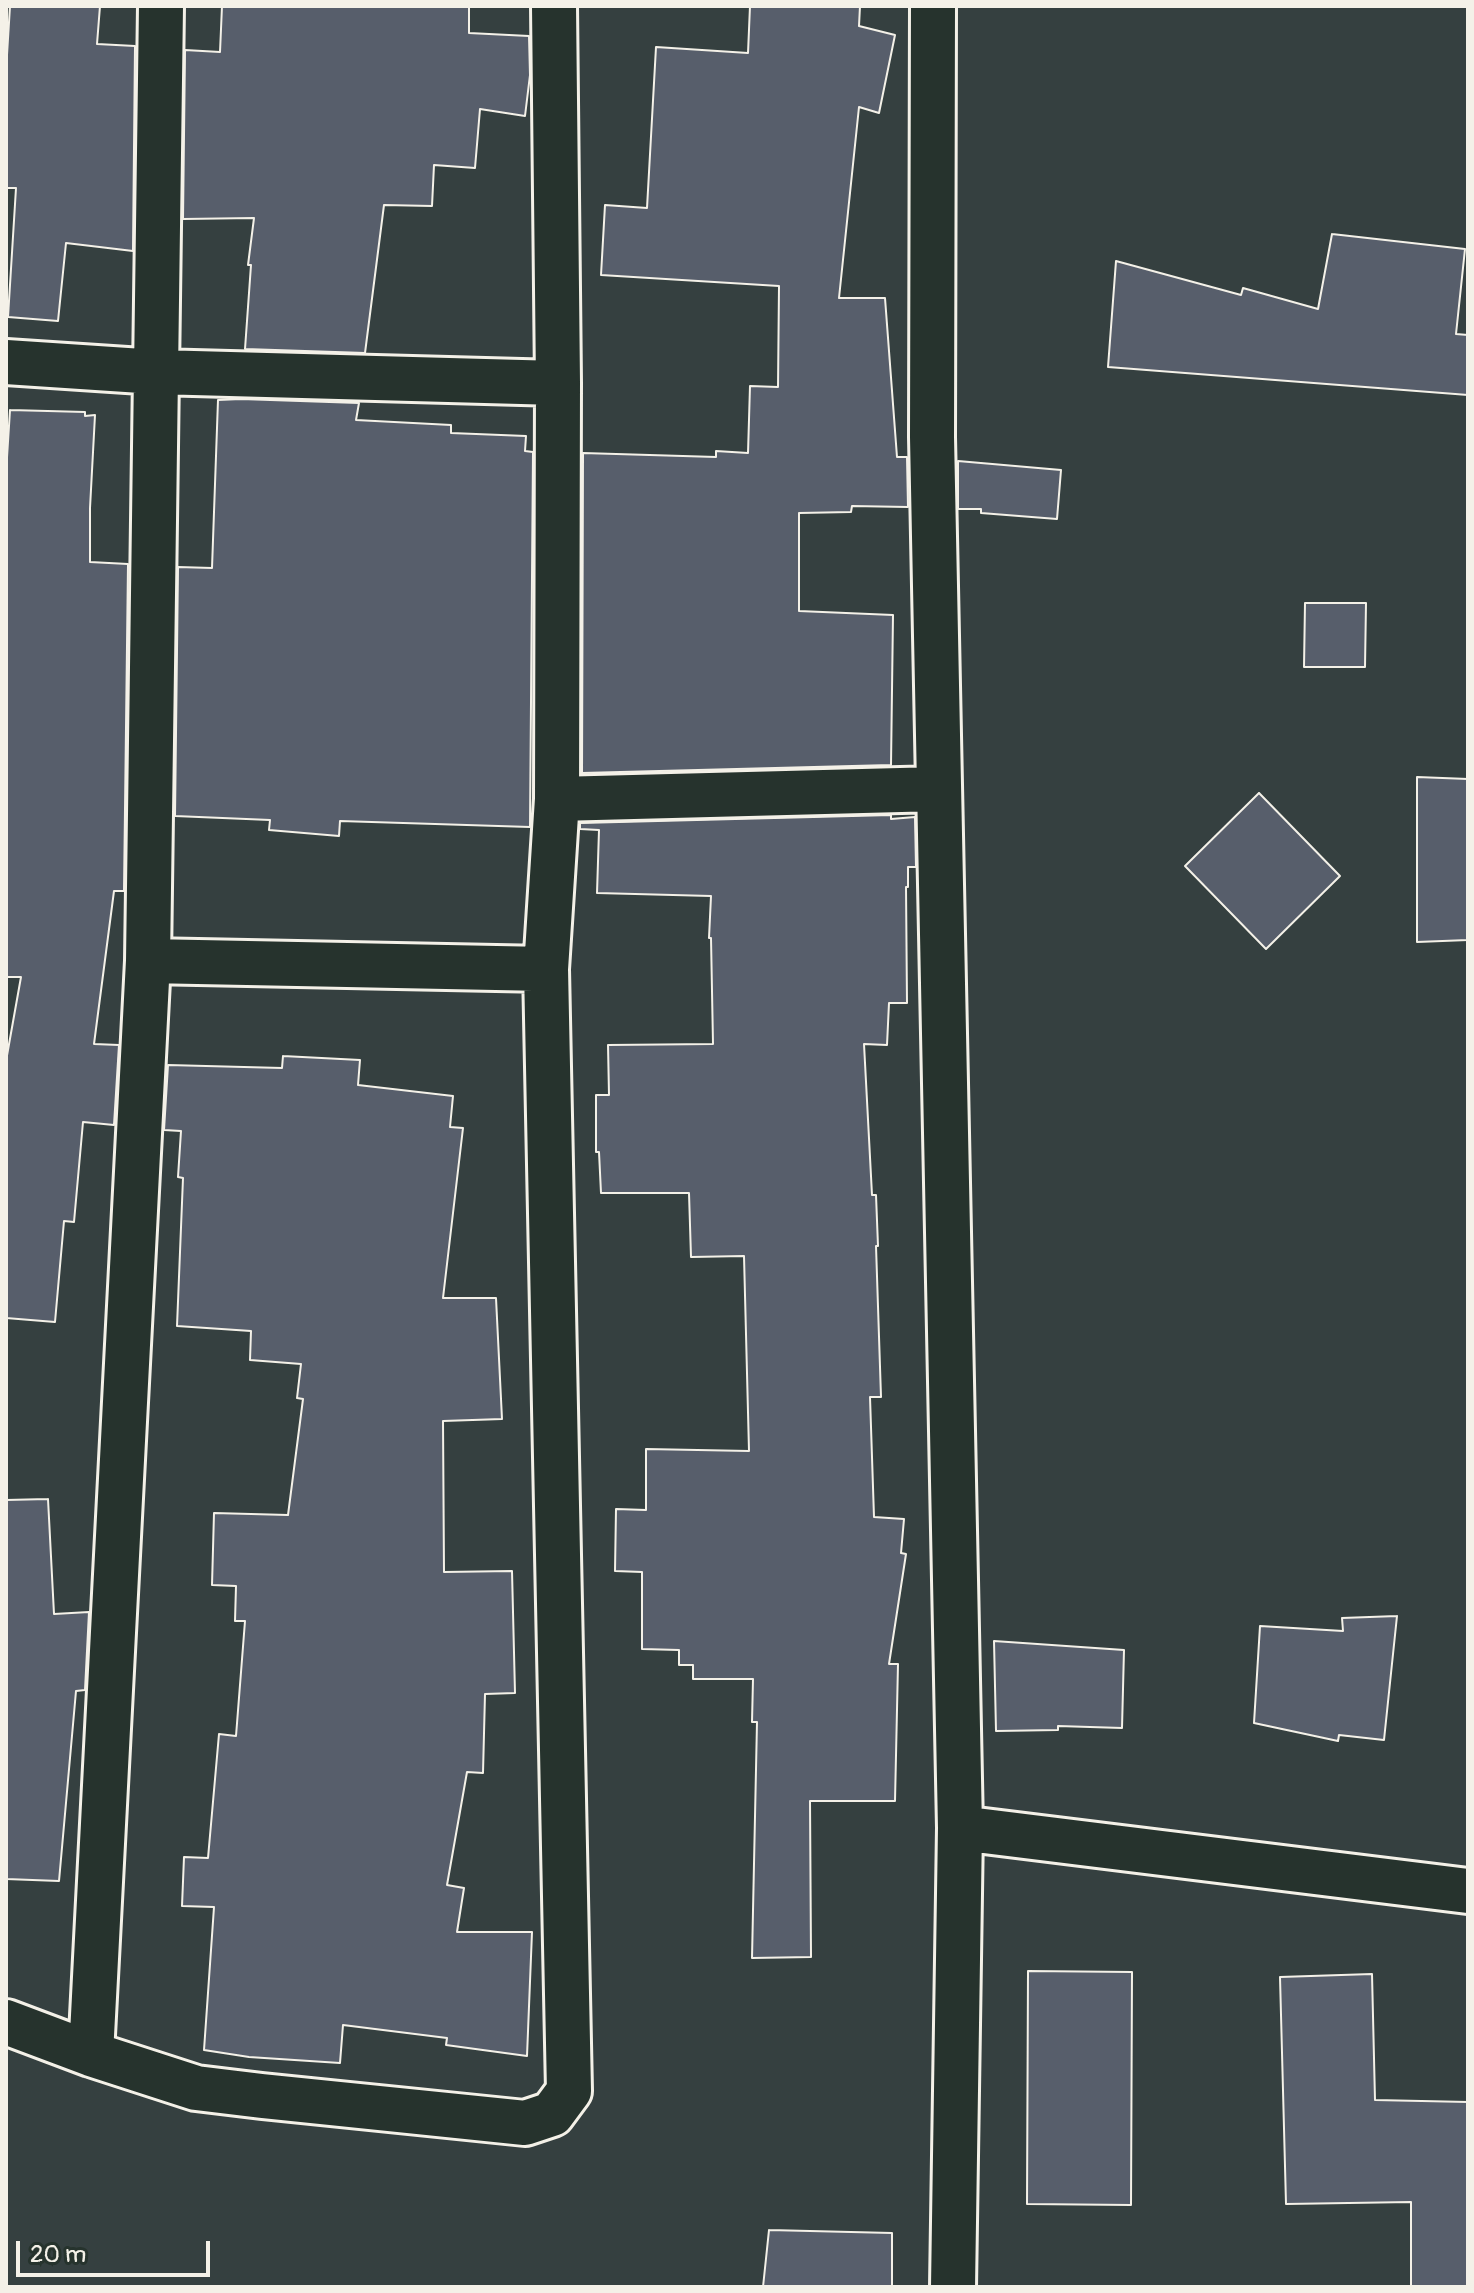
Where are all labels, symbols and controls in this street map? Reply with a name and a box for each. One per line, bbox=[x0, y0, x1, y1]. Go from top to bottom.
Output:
scale bar bbox=[20, 2225, 214, 2275]
text: 20 m bbox=[30, 2240, 86, 2269]

